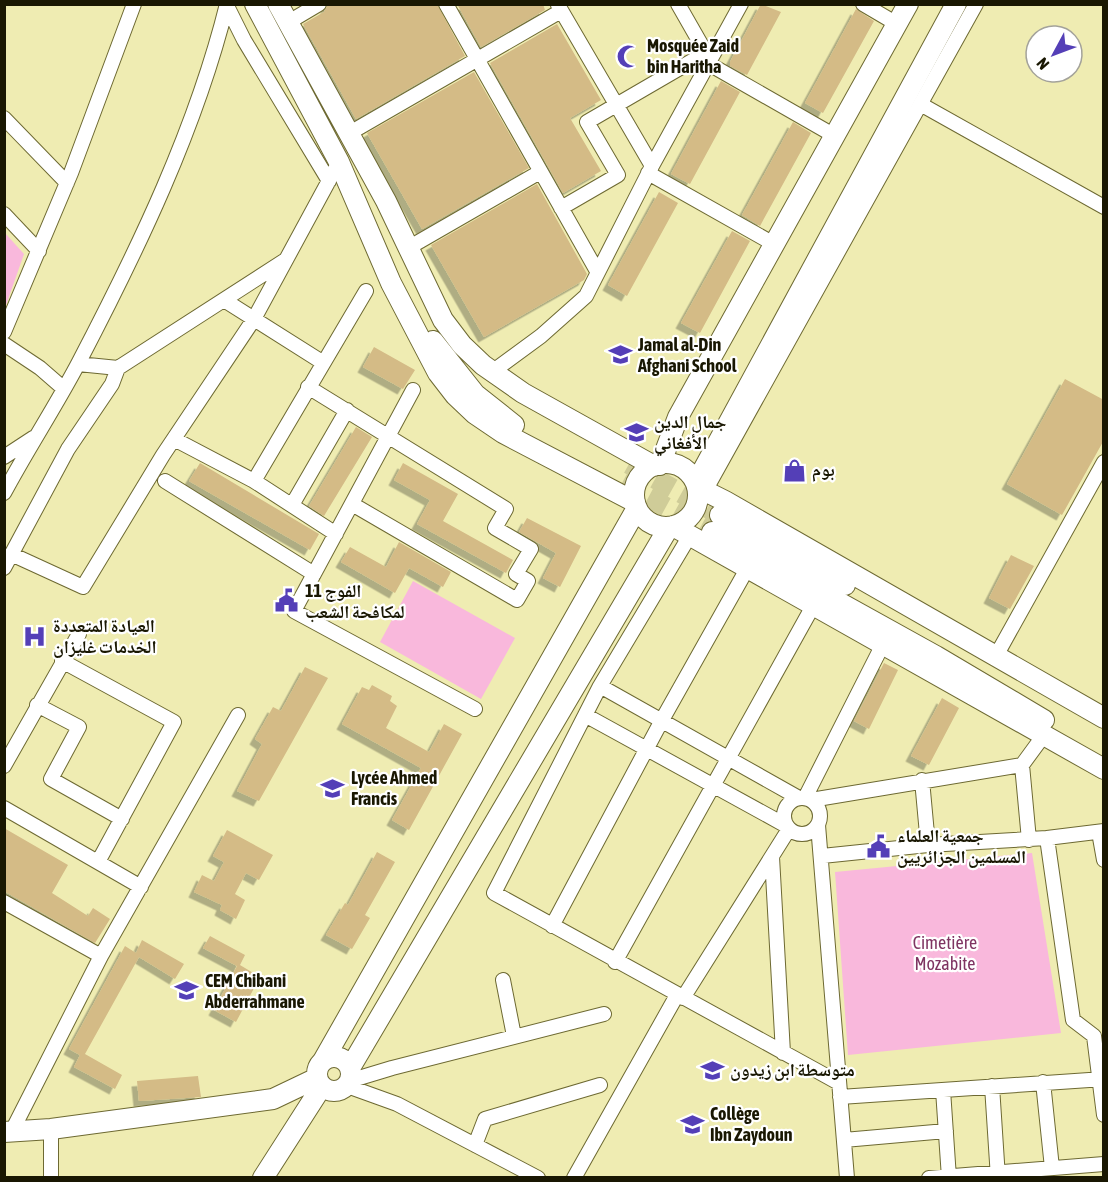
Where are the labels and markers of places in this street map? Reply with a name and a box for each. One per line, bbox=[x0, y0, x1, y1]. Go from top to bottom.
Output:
place label: Mosquée Zaid bin Haritha bbox=[647, 35, 739, 77]
mosque icon: Mosquée Zaid bin Haritha bbox=[616, 43, 642, 69]
place label: Jamal al-Din Afghani School bbox=[637, 334, 737, 376]
school or university icon: Jamal al-Din Afghani School bbox=[607, 342, 633, 368]
place label: جمال الدين الأفغاني bbox=[654, 411, 727, 457]
school or university icon: جمال الدين الأفغاني bbox=[623, 419, 649, 445]
shop icon: بوم bbox=[781, 457, 807, 483]
place label: بوم bbox=[812, 459, 835, 482]
place label: الفوج 11 لمكافحة الشعب bbox=[305, 580, 405, 623]
public building icon: الفوج 11 لمكافحة الشعب bbox=[274, 588, 300, 614]
place label: العيادة المتعددة الخدمات غليزان bbox=[53, 615, 157, 658]
hospital icon: العيادة المتعددة الخدمات غليزان bbox=[22, 623, 48, 649]
place label: Lycée Ahmed Francis bbox=[351, 767, 437, 809]
school or university icon: Lycée Ahmed Francis bbox=[320, 775, 346, 801]
place label: جمعية العلماء المسلمين الجزائريين bbox=[897, 825, 1026, 868]
public building icon: جمعية العلماء المسلمين الجزائريين bbox=[866, 833, 892, 859]
place label: CEM Chibani Abderrahmane bbox=[204, 970, 305, 1012]
school or university icon: CEM Chibani Abderrahmane bbox=[174, 978, 200, 1004]
school or university icon: متوسطة ابن زيدون bbox=[699, 1057, 725, 1083]
place label: متوسطة ابن زيدون bbox=[730, 1059, 855, 1081]
place label: Collège Ibn Zaydoun bbox=[710, 1103, 793, 1145]
school or university icon: Collège Ibn Zaydoun bbox=[679, 1111, 705, 1137]

